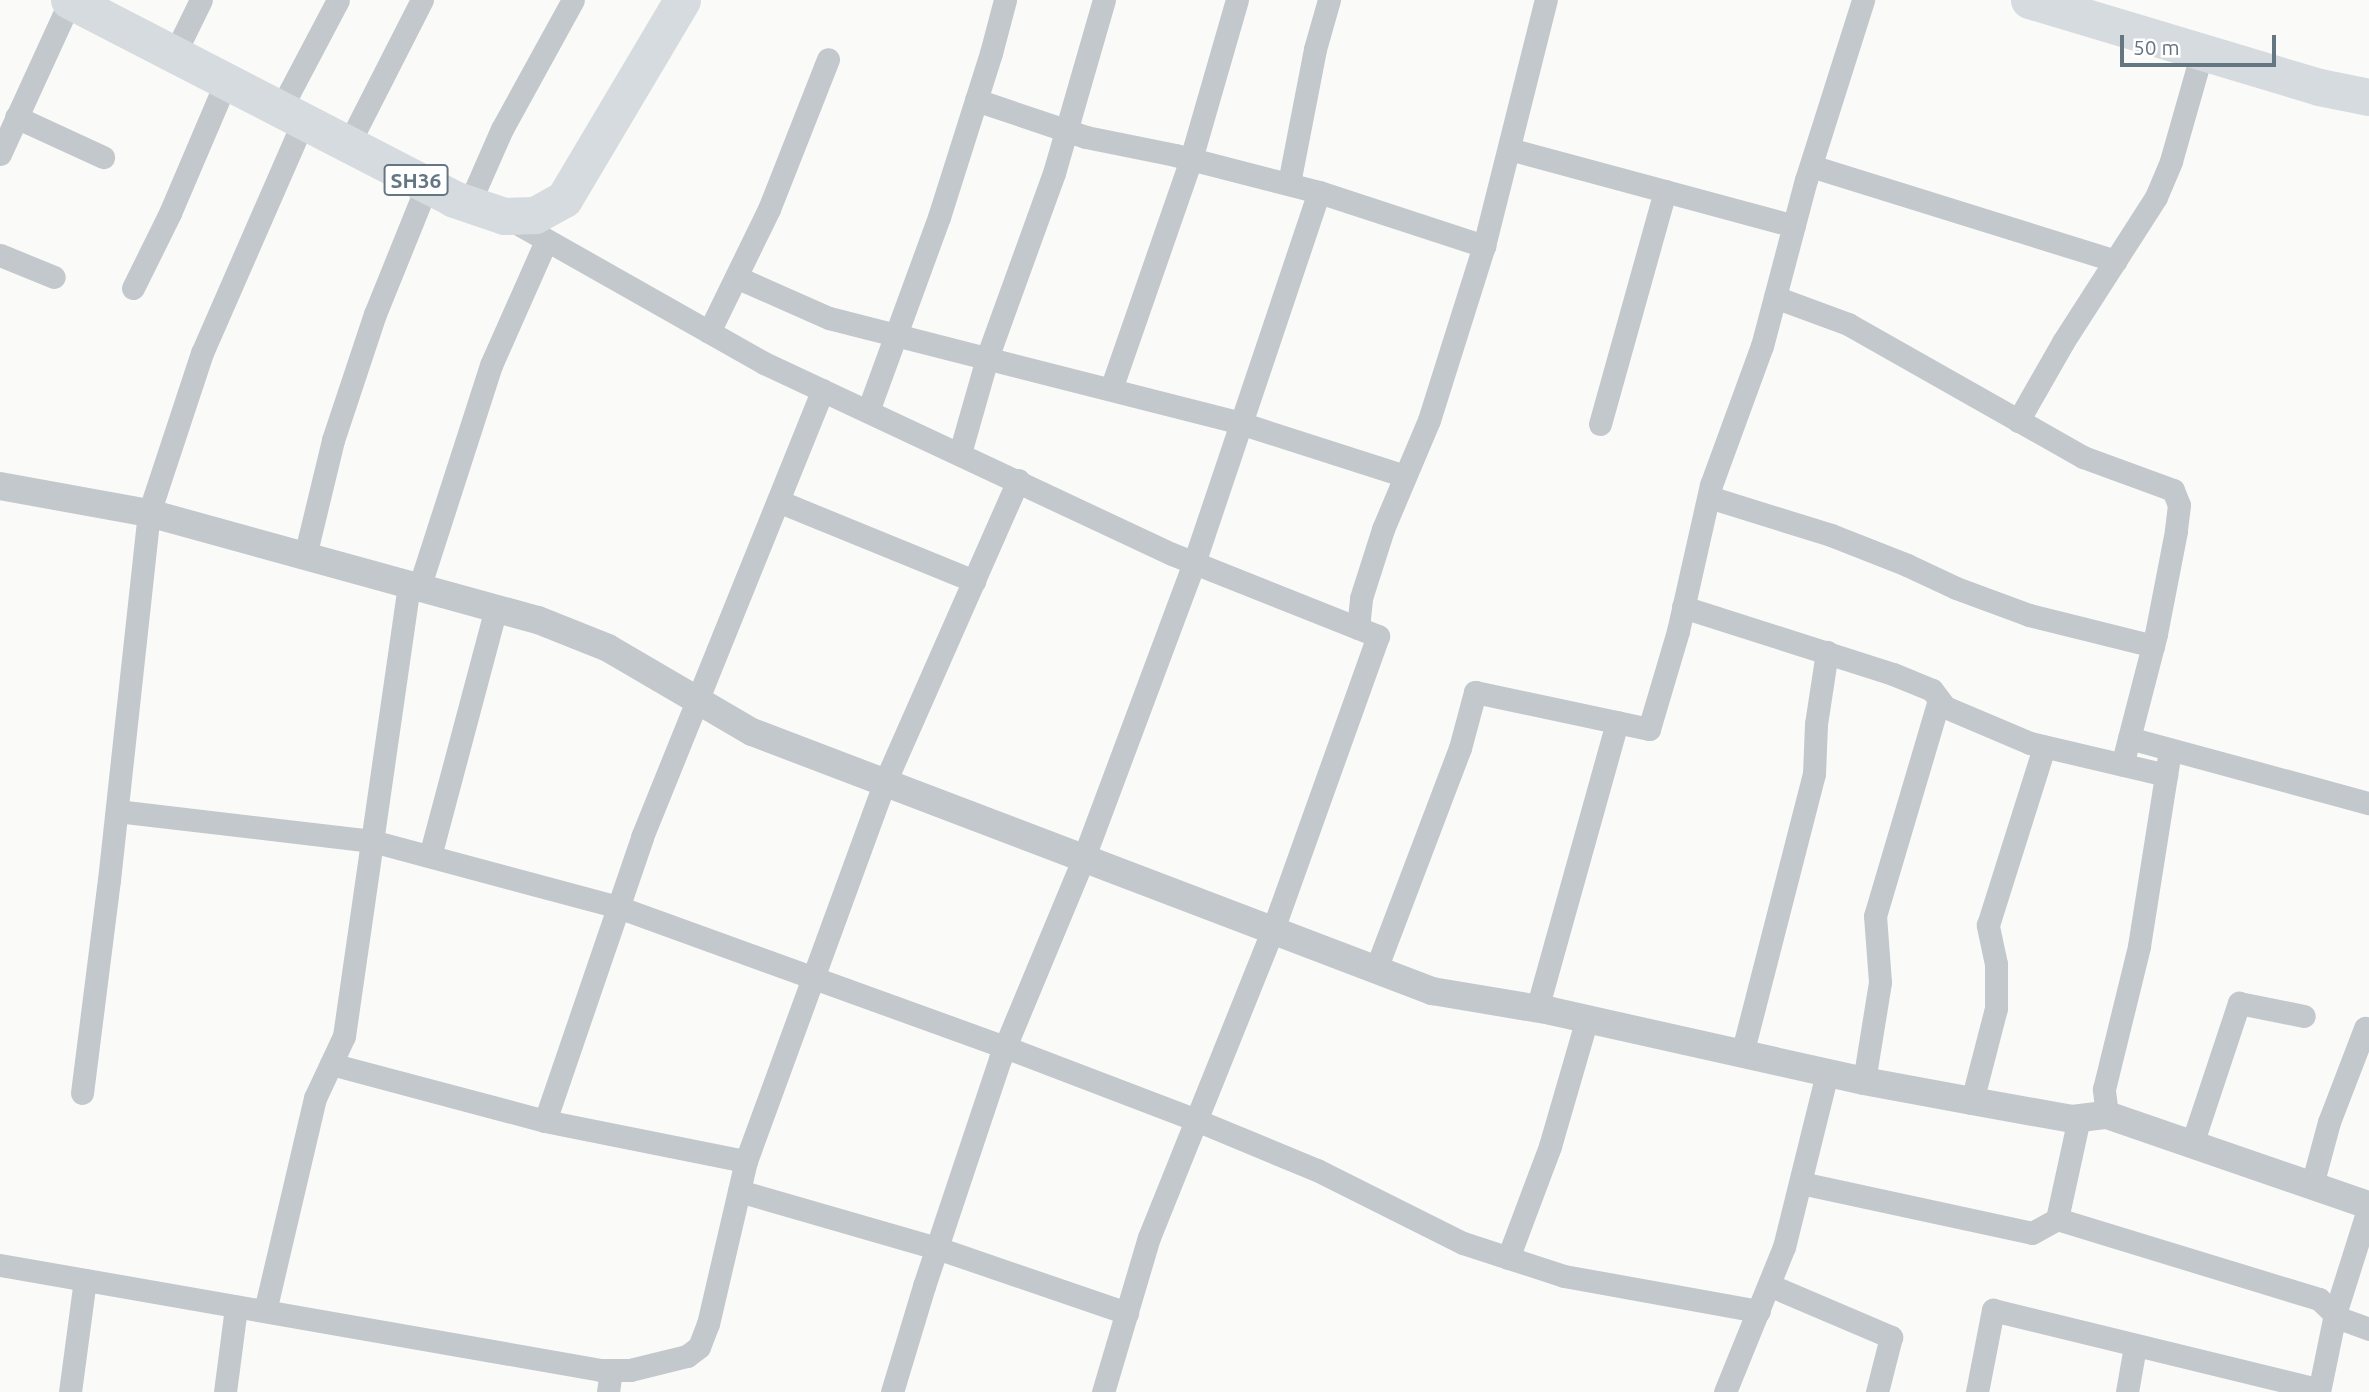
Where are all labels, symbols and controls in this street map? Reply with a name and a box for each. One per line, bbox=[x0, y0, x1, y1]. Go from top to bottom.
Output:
scale bar bbox=[2124, 21, 2280, 65]
text: 50 m bbox=[2133, 35, 2180, 59]
road number: SH36 bbox=[383, 162, 449, 198]

